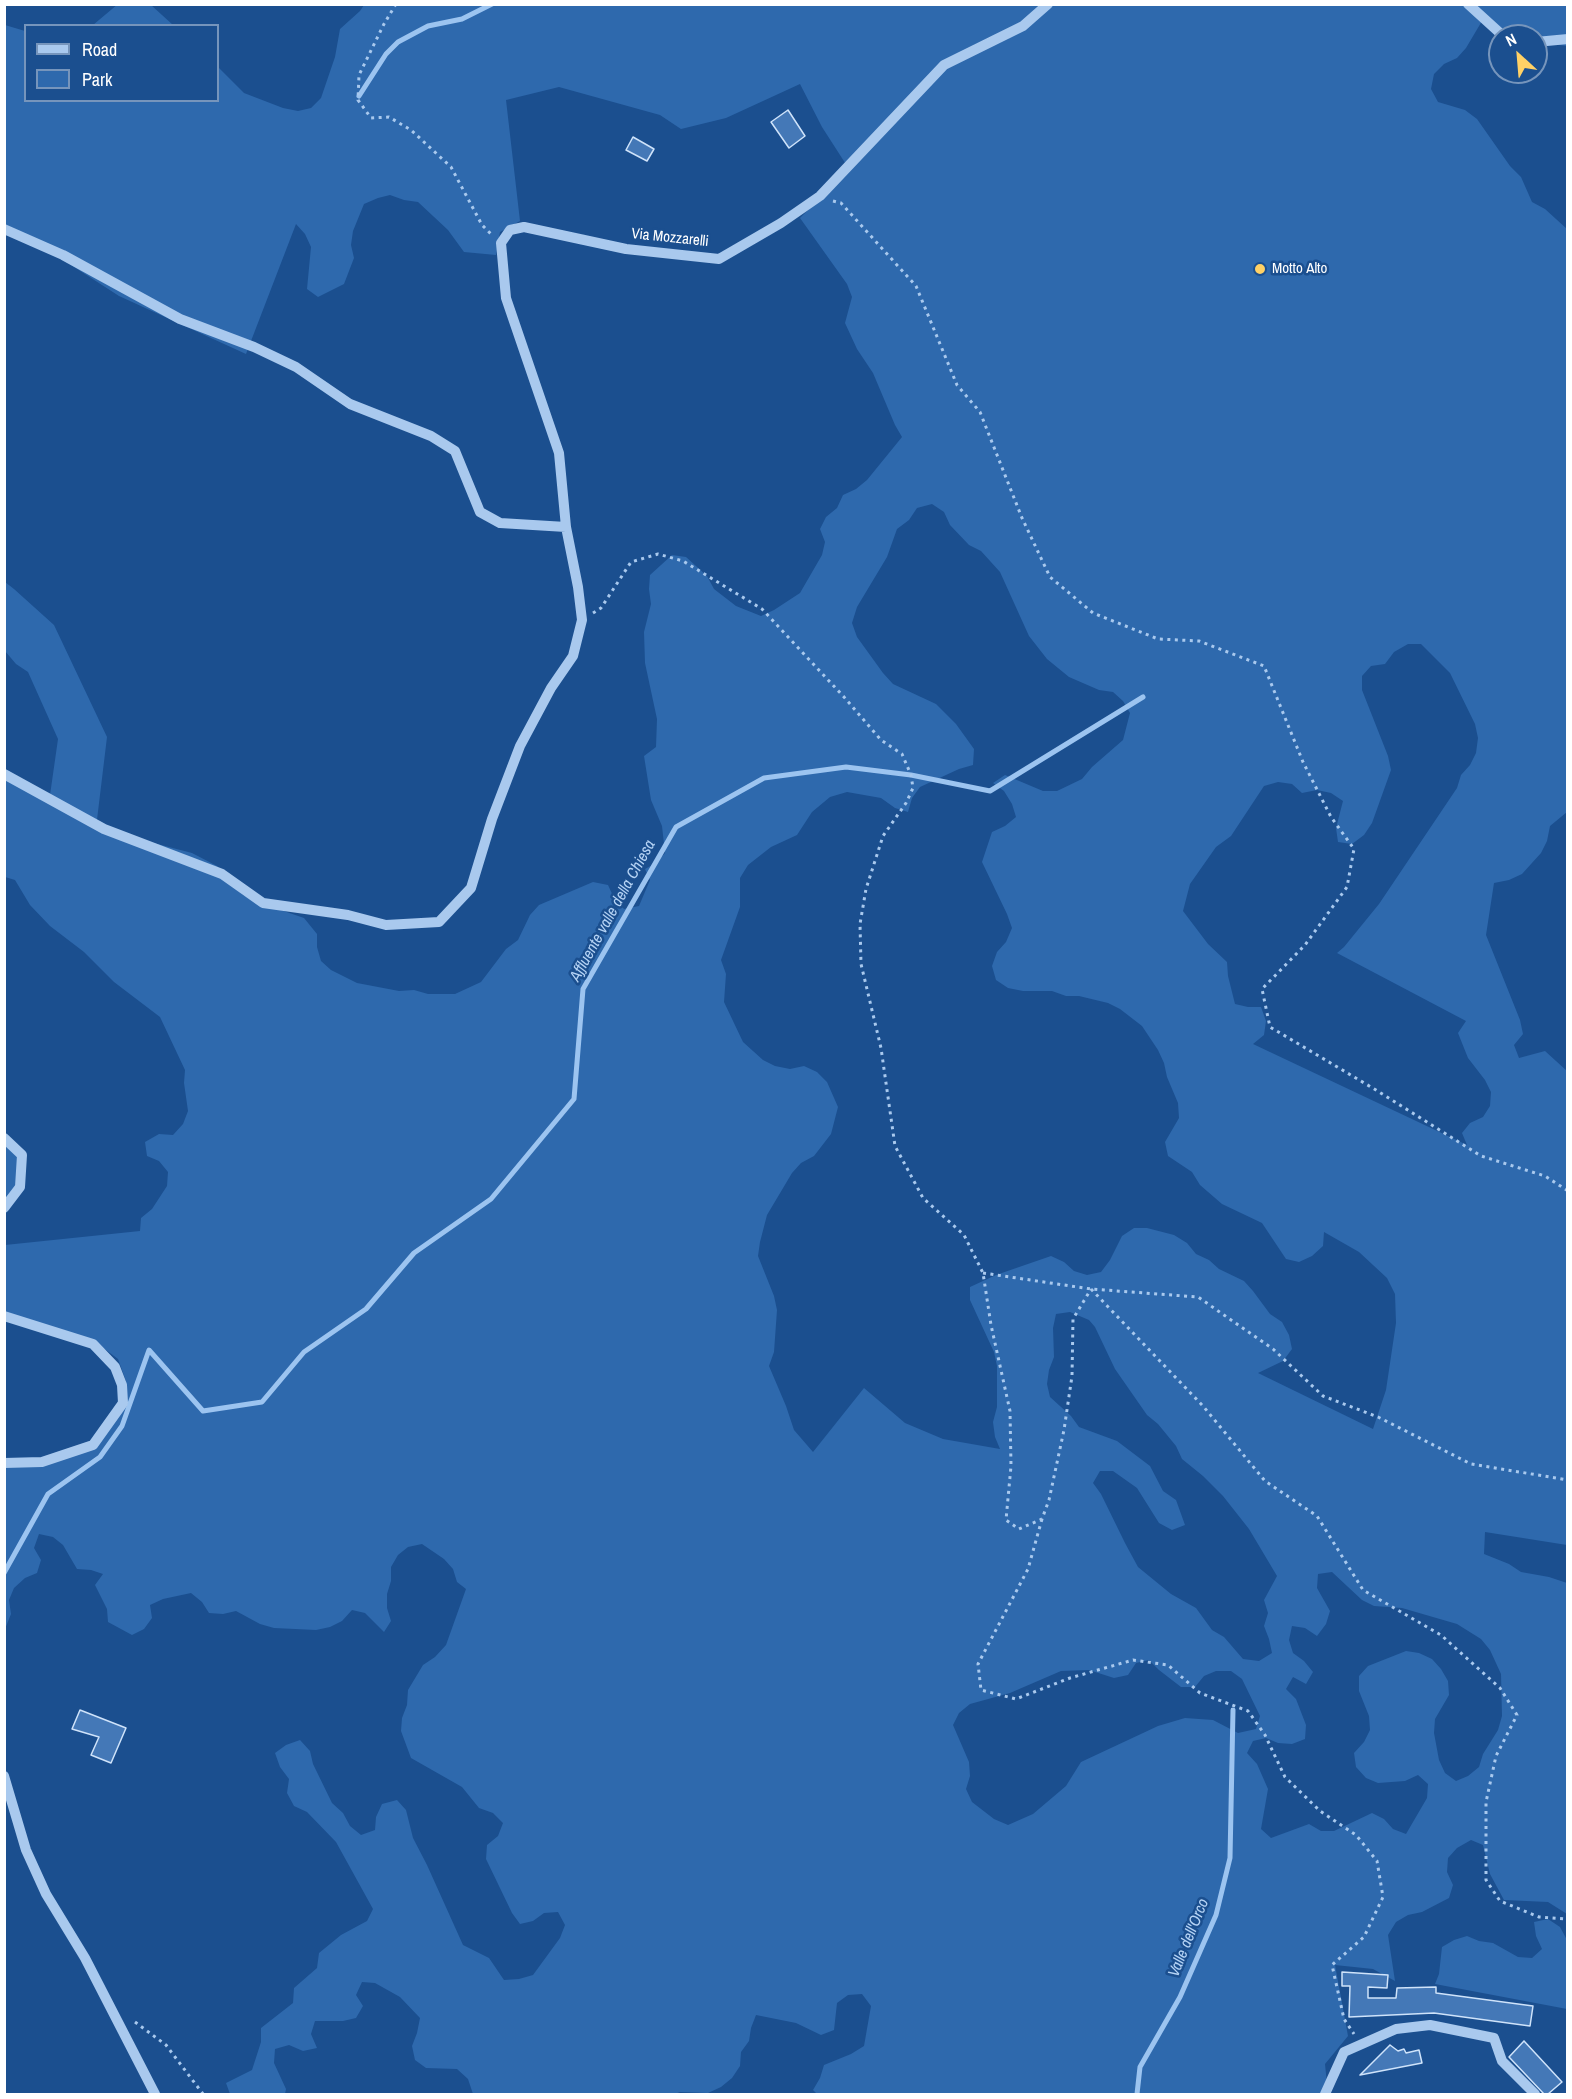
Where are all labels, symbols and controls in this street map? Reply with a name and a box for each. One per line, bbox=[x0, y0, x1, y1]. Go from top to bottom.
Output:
legend bbox=[24, 24, 219, 102]
north arrow bbox=[1488, 24, 1548, 84]
text: N bbox=[1502, 28, 1520, 52]
text: Road bbox=[82, 37, 117, 62]
text: Park bbox=[82, 67, 112, 92]
street label: Via Mozzarelli bbox=[630, 225, 710, 251]
place label: Motto Alto bbox=[1272, 260, 1327, 278]
marker: Motto Alto bbox=[1253, 262, 1267, 276]
water label: Affluente valle della Chiesa bbox=[566, 837, 660, 985]
water label: Valle dell'Orco bbox=[1165, 1896, 1213, 1980]

